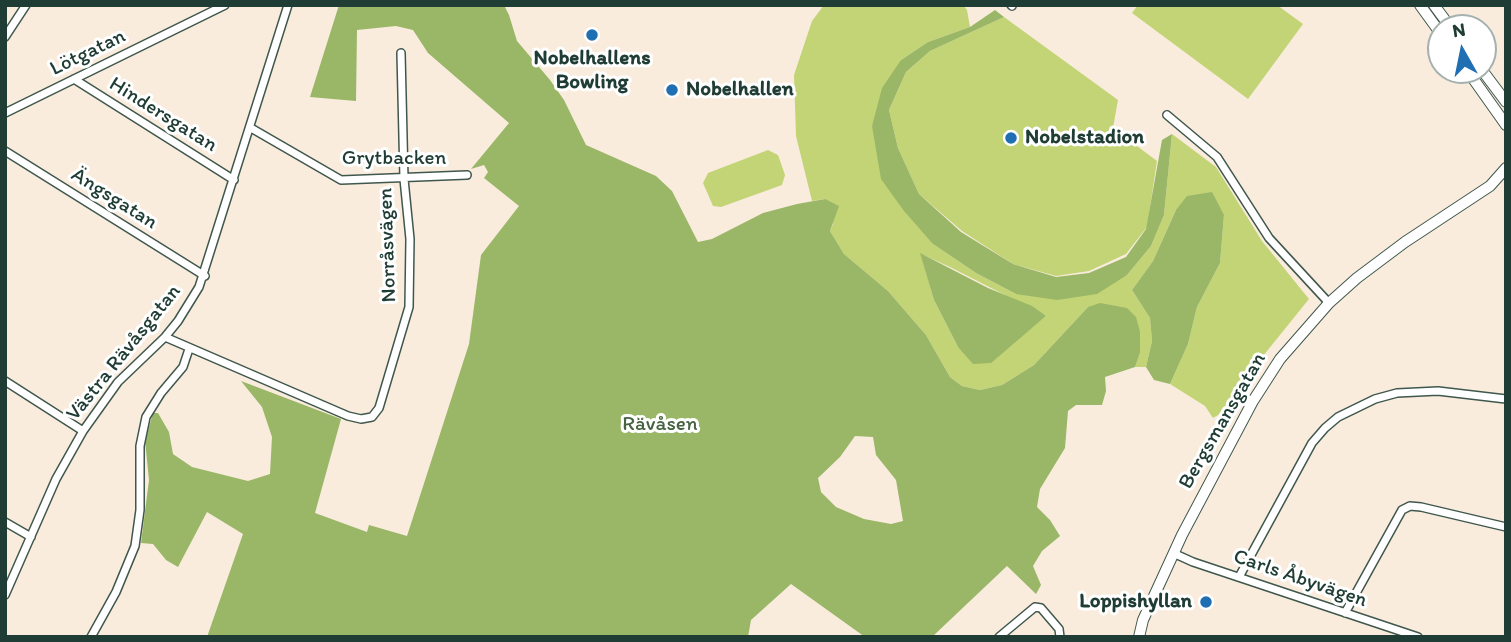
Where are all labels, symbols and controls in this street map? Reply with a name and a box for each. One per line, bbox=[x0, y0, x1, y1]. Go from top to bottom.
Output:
north arrow bbox=[1427, 14, 1497, 84]
text: N bbox=[1451, 17, 1467, 42]
street label: Lötgatan bbox=[46, 24, 130, 82]
marker: Nobelhallens Bowling bbox=[584, 27, 600, 43]
place label: Nobelhallens Bowling bbox=[534, 46, 650, 96]
street label: Hindersgatan bbox=[104, 72, 222, 158]
place label: Nobelhallen bbox=[686, 77, 794, 103]
marker: Nobelhallen bbox=[664, 82, 680, 98]
place label: Nobelstadion bbox=[1025, 125, 1144, 151]
marker: Nobelstadion bbox=[1003, 130, 1019, 146]
street label: Grytbacken bbox=[342, 146, 446, 172]
street label: Ängsgatan bbox=[66, 163, 162, 235]
street label: Norråsvägen bbox=[373, 187, 403, 303]
street label: Västra Rävåsgatan bbox=[61, 280, 187, 426]
street label: Bergsmansgatan bbox=[1174, 348, 1272, 494]
park label: Rävåsen bbox=[622, 412, 698, 438]
street label: Carls Åbyvägen bbox=[1230, 544, 1370, 614]
place label: Loppishyllan bbox=[1079, 589, 1192, 615]
marker: Loppishyllan bbox=[1198, 594, 1214, 610]

